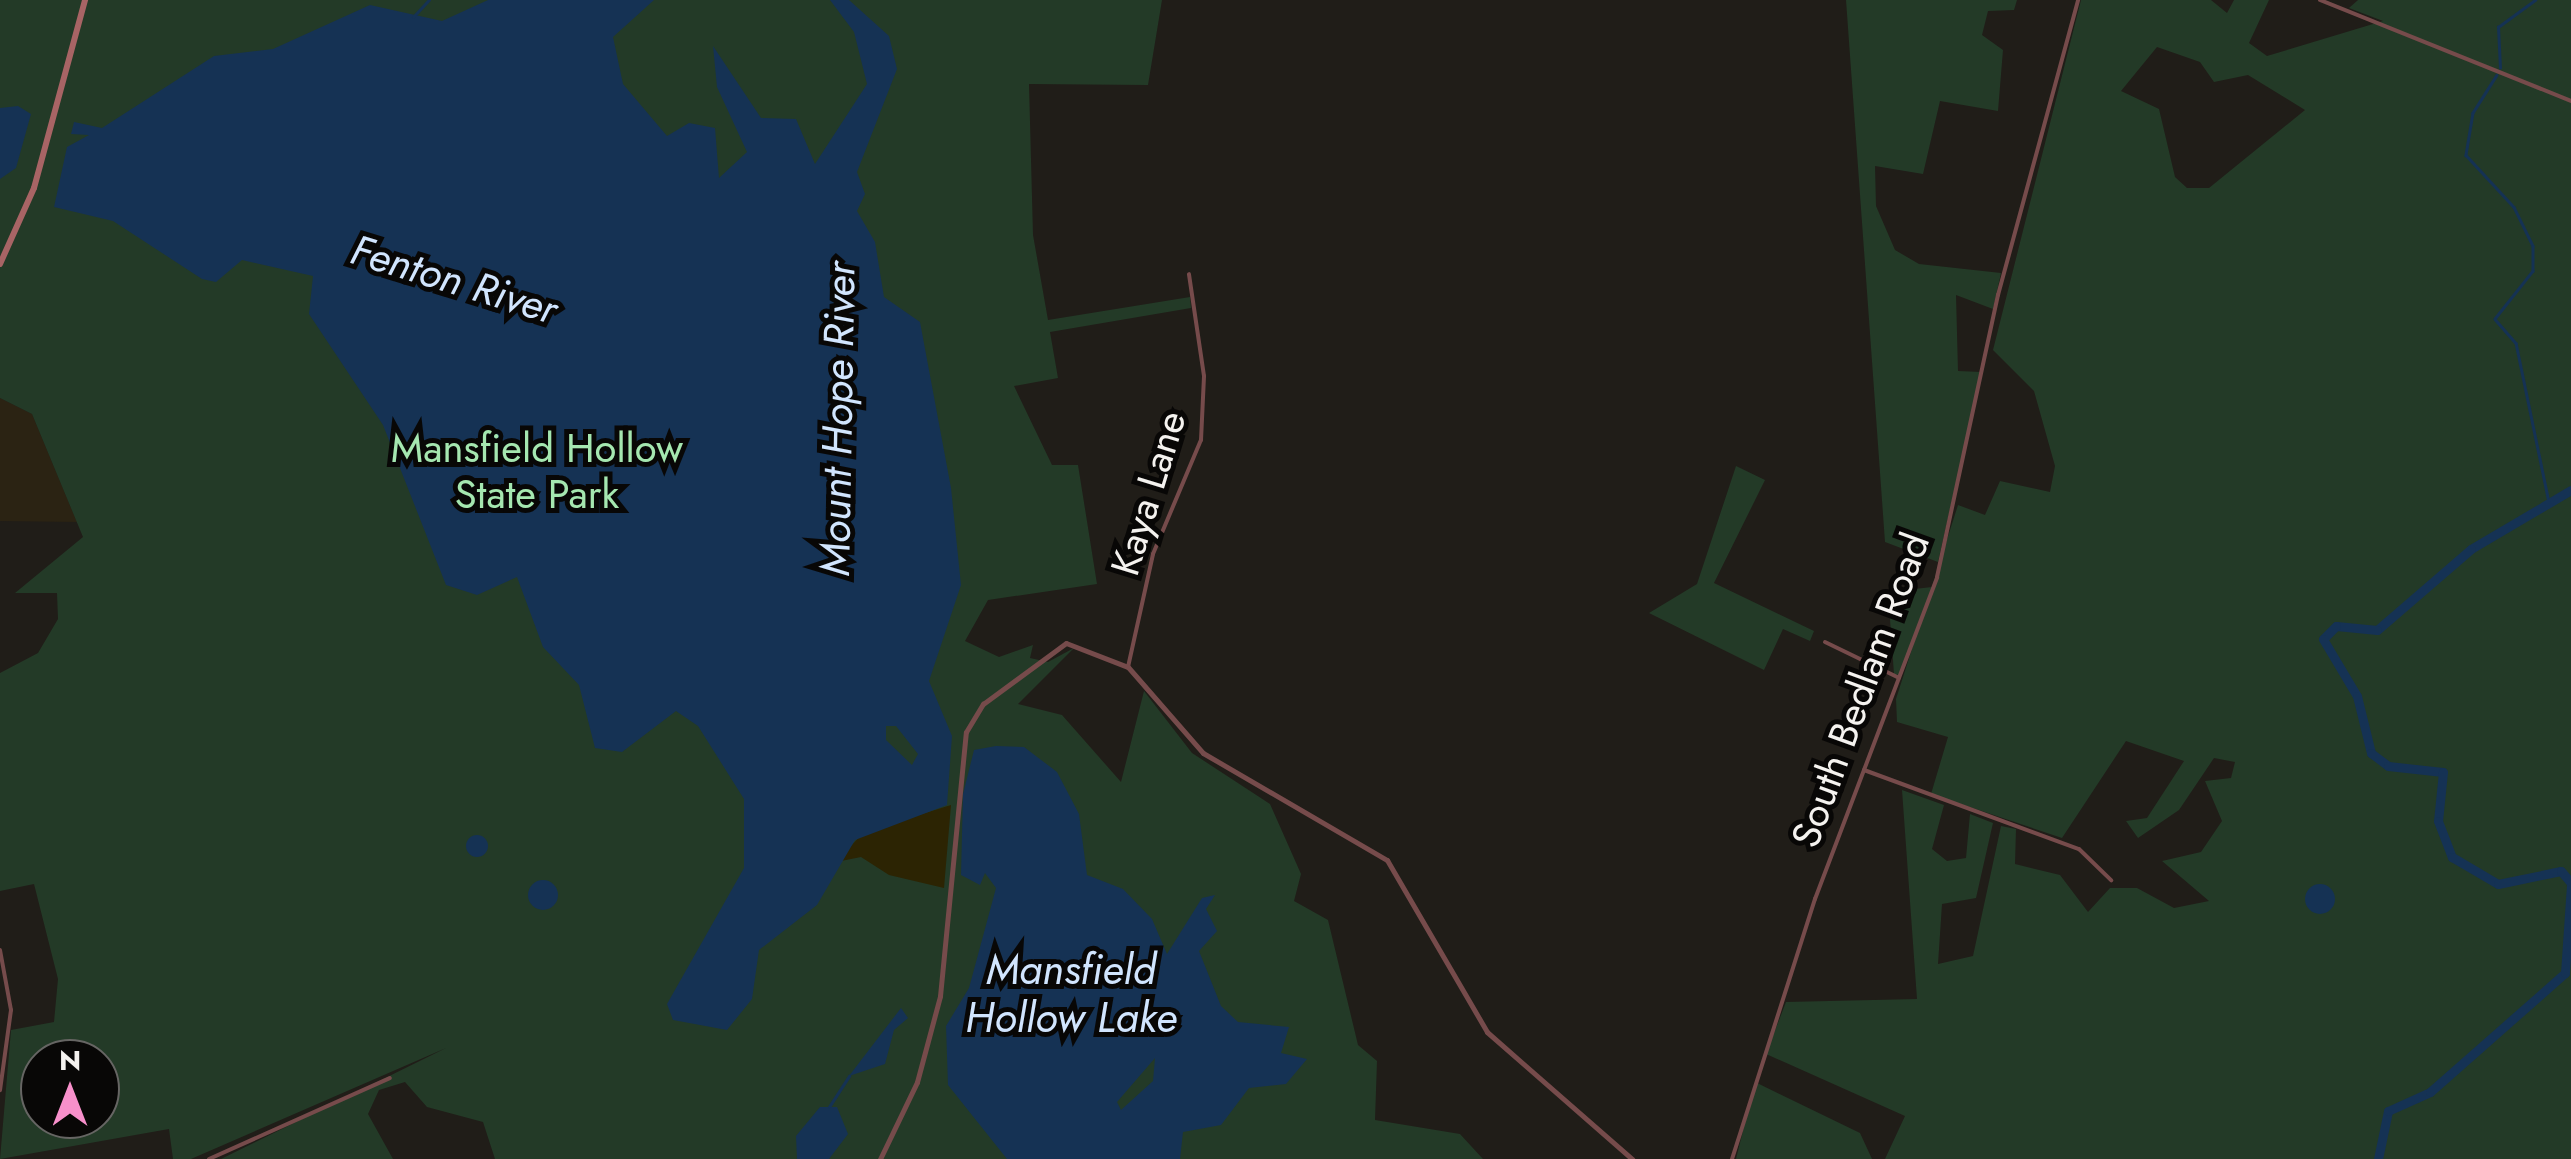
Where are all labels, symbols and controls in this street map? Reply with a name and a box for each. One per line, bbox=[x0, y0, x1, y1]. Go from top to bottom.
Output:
water label: Fenton River bbox=[345, 225, 563, 335]
water label: Mount Hope River bbox=[810, 261, 866, 577]
street label: Kaya Lane bbox=[1100, 405, 1196, 581]
park label: Mansfield Hollow State Park bbox=[391, 424, 683, 518]
street label: South Bedlam Road bbox=[1781, 526, 1939, 854]
water label: Mansfield Hollow Lake bbox=[965, 945, 1177, 1044]
north arrow bbox=[20, 1039, 120, 1139]
text: N bbox=[59, 1040, 81, 1081]

